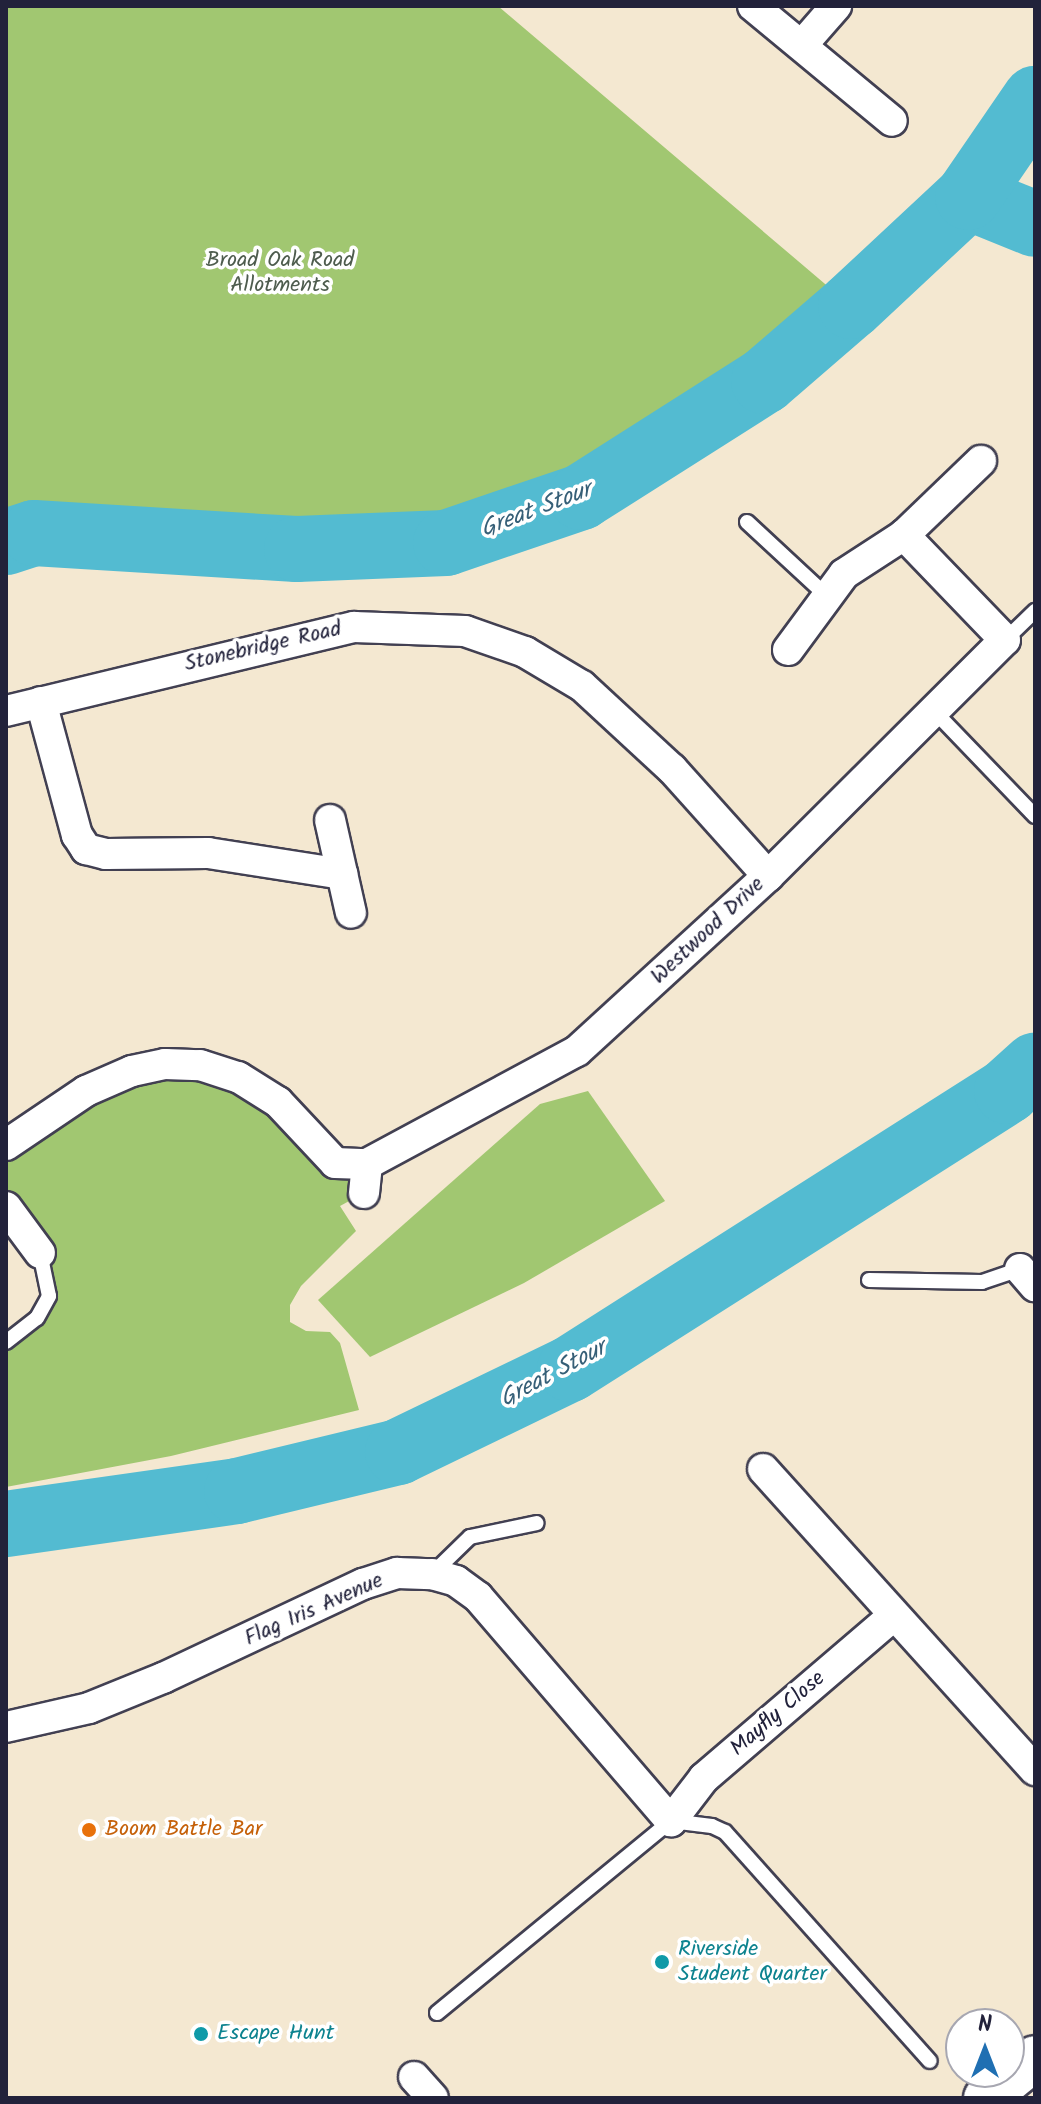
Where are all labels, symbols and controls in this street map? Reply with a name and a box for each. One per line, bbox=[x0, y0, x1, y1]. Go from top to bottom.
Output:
park label: Broad Oak Road Allotments bbox=[206, 247, 354, 298]
water label: Great Stour bbox=[477, 476, 595, 544]
street label: Stonebridge Road bbox=[182, 616, 344, 678]
street label: Westwood Drive bbox=[646, 872, 770, 990]
water label: Great Stour bbox=[495, 1334, 611, 1414]
street label: Flag Iris Avenue bbox=[241, 1568, 387, 1652]
street label: Mayfly Close bbox=[725, 1666, 831, 1762]
place label: Boom Battle Bar bbox=[105, 1817, 262, 1843]
marker: Boom Battle Bar bbox=[80, 1821, 98, 1839]
place label: Riverside Student Quarter bbox=[678, 1936, 827, 1988]
marker: Riverside Student Quarter bbox=[653, 1953, 671, 1971]
north arrow bbox=[945, 2008, 1025, 2088]
text: N bbox=[978, 2008, 992, 2043]
place label: Escape Hunt bbox=[217, 2021, 334, 2047]
marker: Escape Hunt bbox=[192, 2025, 210, 2043]

